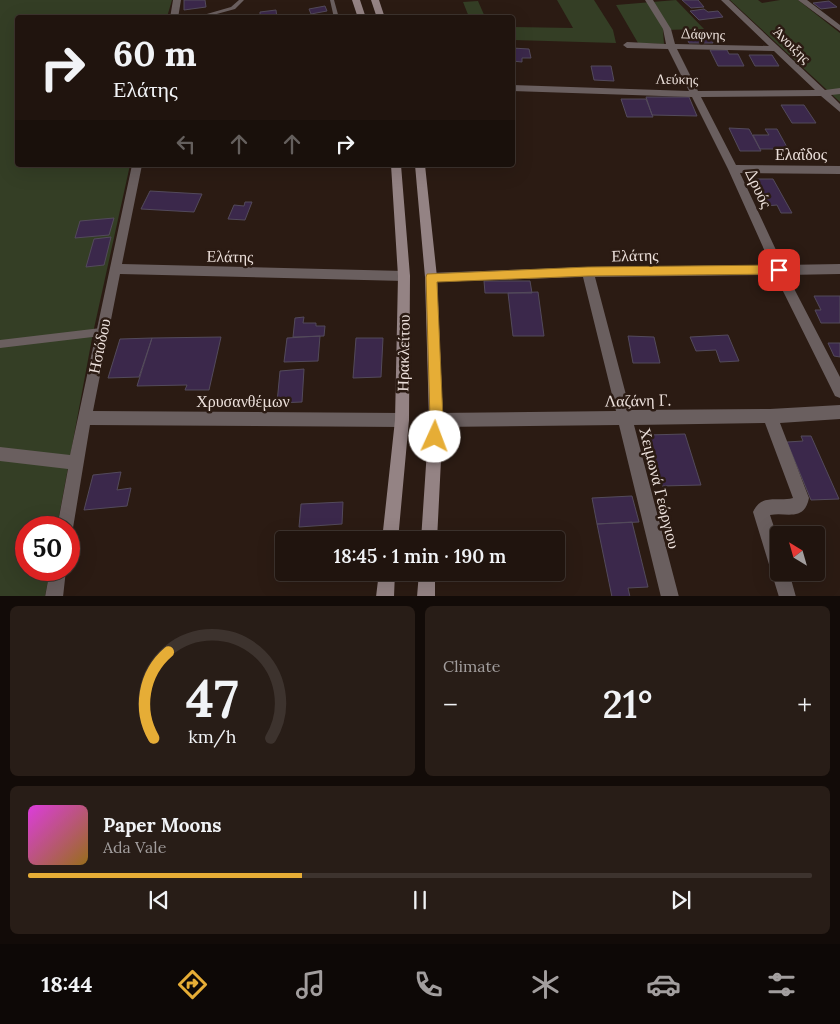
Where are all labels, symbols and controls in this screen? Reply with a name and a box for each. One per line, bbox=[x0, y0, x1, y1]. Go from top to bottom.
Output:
street label: Άνοιξης bbox=[769, 23, 815, 68]
street label: Δάφνης bbox=[681, 24, 726, 44]
text: 60 m bbox=[113, 31, 197, 76]
icon: right bbox=[30, 35, 95, 100]
street label: Λεύκης bbox=[655, 70, 699, 88]
text: Ελάτης bbox=[113, 75, 178, 103]
icon: left bbox=[172, 130, 200, 158]
icon: ahead bbox=[225, 130, 253, 158]
icon: ahead bbox=[278, 130, 306, 158]
icon: right bbox=[331, 130, 359, 158]
street label: Ελαΐδος bbox=[775, 144, 828, 164]
street label: Δρυός bbox=[741, 165, 777, 212]
street label: Ελάτης bbox=[611, 245, 659, 265]
street label: Ελάτης bbox=[206, 246, 254, 266]
pin bbox=[758, 249, 800, 291]
icon: arrive bbox=[765, 256, 793, 284]
street label: Ηρακλείτου bbox=[392, 314, 414, 392]
street label: Ησιόδου bbox=[83, 316, 115, 375]
street label: Λαζάνη Γ. bbox=[604, 389, 672, 411]
street label: Χρυσανθέμων bbox=[196, 391, 290, 411]
position arrow bbox=[408, 410, 460, 462]
street label: Χειμωνά Γεώργιου bbox=[635, 425, 685, 551]
speed limit sign: 50 bbox=[15, 516, 80, 581]
north arrow bbox=[770, 526, 825, 581]
map controls bbox=[770, 526, 825, 581]
text: 18:45 · 1 min · 190 m bbox=[334, 544, 506, 568]
text: Climate bbox=[443, 656, 500, 676]
text: 47 bbox=[186, 665, 239, 731]
text: 21° bbox=[602, 680, 653, 728]
text: − bbox=[443, 687, 458, 723]
text: + bbox=[797, 687, 812, 723]
text: km/h bbox=[188, 725, 237, 748]
text: Paper Moons bbox=[103, 813, 222, 837]
text: Ada Vale bbox=[103, 837, 166, 857]
icon: previous bbox=[145, 886, 173, 914]
icon: pause bbox=[406, 886, 434, 914]
icon: next bbox=[667, 886, 695, 914]
icon: directions bbox=[175, 967, 210, 1002]
icon: music bbox=[293, 967, 328, 1002]
icon: phone bbox=[411, 967, 446, 1002]
icon: climate bbox=[528, 967, 563, 1002]
icon: car bbox=[646, 967, 681, 1002]
icon: filters bbox=[764, 967, 799, 1002]
text: 18:44 bbox=[41, 970, 93, 998]

